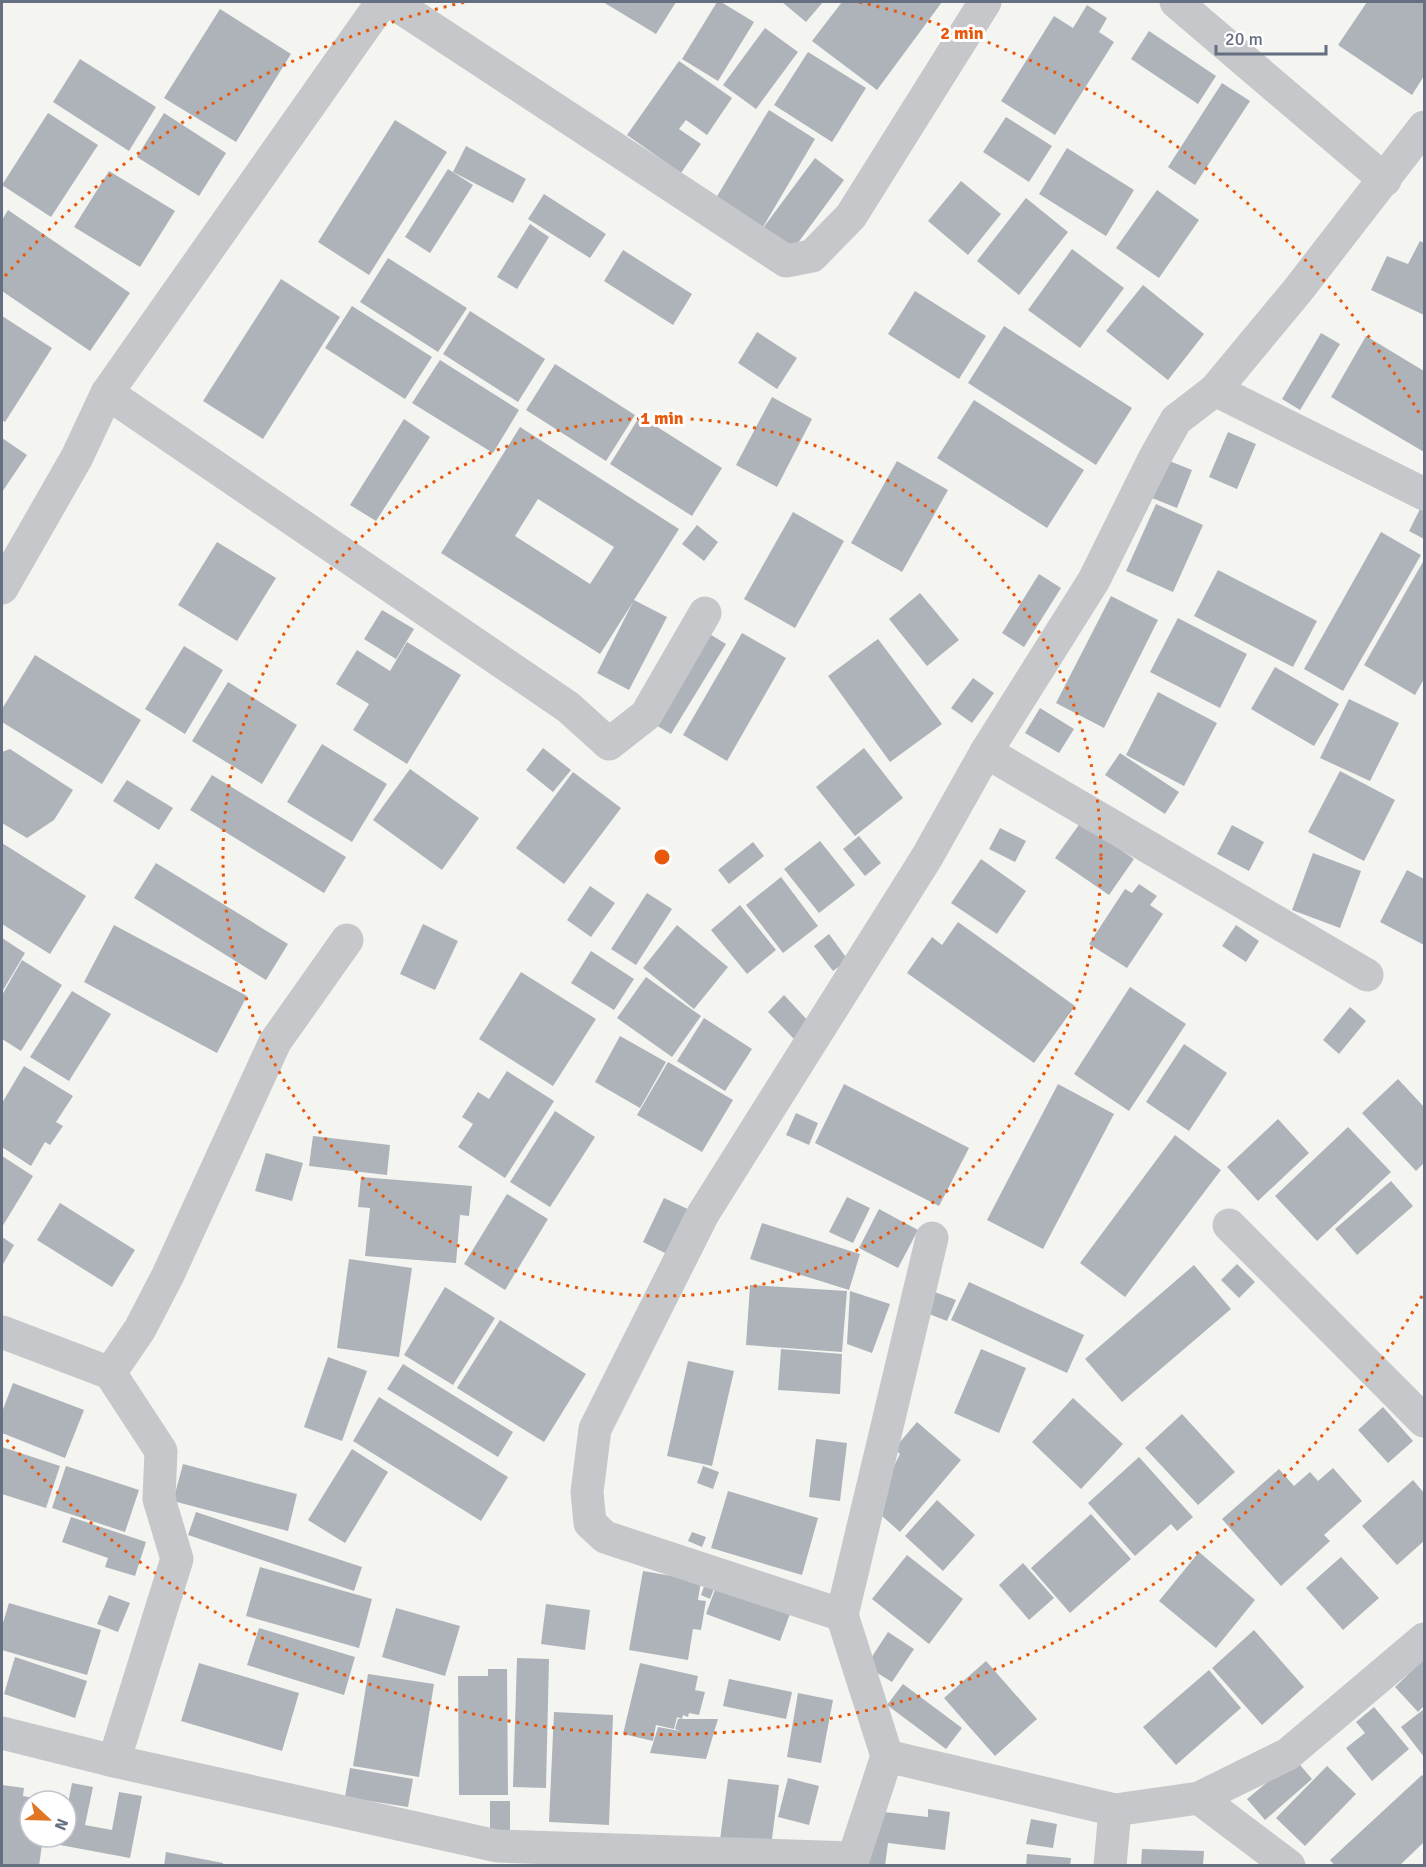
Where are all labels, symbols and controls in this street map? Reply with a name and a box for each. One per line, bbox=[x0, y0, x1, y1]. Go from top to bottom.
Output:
scale bar bbox=[1216, 18, 1326, 56]
text: 2 min bbox=[940, 22, 984, 44]
text: 20 m bbox=[1225, 28, 1263, 50]
text: 1 min bbox=[640, 407, 684, 429]
centre of rings bbox=[652, 847, 672, 867]
north arrow bbox=[18, 1789, 78, 1849]
text: N bbox=[50, 1815, 72, 1833]

